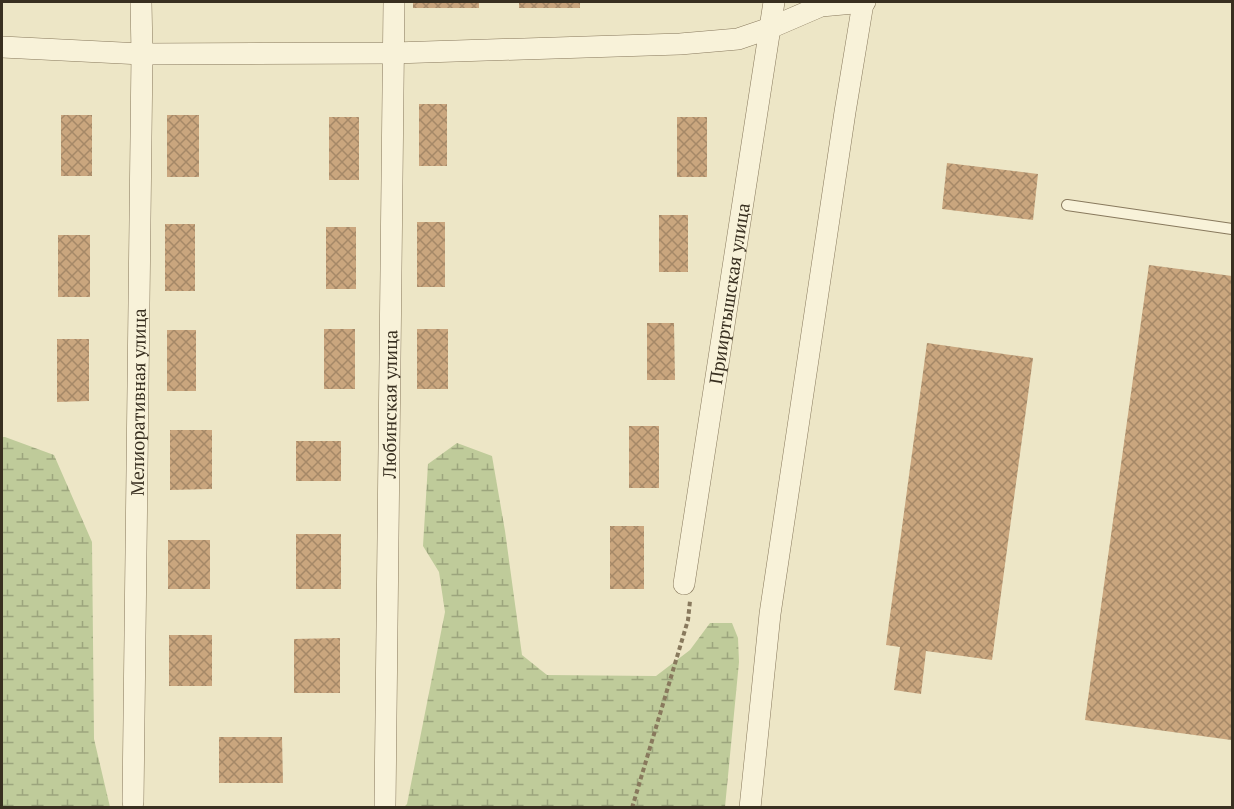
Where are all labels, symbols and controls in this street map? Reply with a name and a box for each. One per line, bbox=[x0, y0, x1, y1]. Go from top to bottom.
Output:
street label: Прииртышская улица bbox=[703, 201, 755, 386]
street label: Мелиоративная улица bbox=[125, 308, 151, 496]
street label: Любинская улица bbox=[377, 330, 402, 479]

